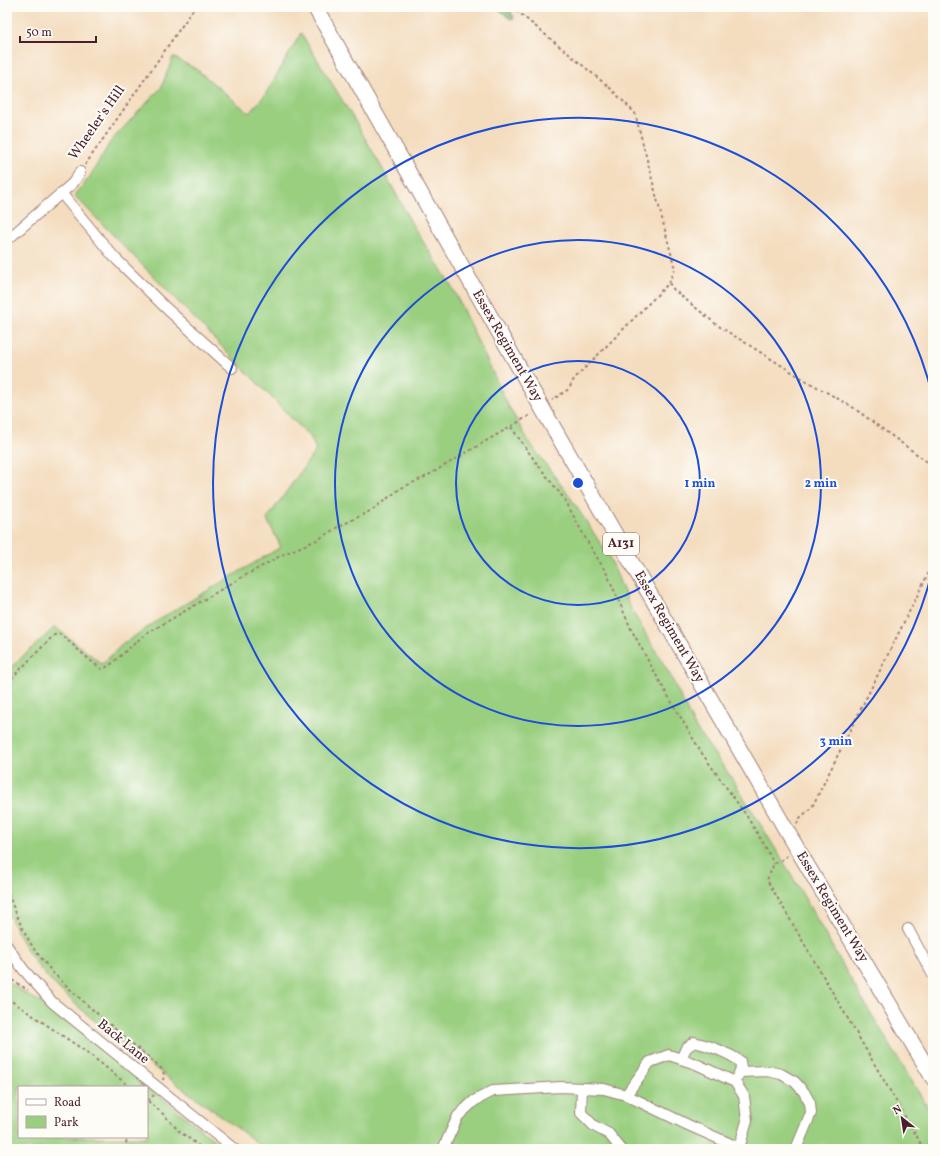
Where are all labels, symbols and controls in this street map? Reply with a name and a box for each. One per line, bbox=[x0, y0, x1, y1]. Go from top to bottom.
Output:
scale bar bbox=[20, 18, 96, 44]
text: 50 m bbox=[26, 25, 52, 41]
street label: Wheeler's Hill bbox=[64, 82, 130, 164]
street label: Essex Regiment Way bbox=[467, 287, 547, 406]
centre of rings bbox=[571, 476, 585, 490]
text: 1 min bbox=[685, 476, 716, 492]
text: 2 min bbox=[805, 476, 837, 492]
road number: A131 bbox=[603, 533, 639, 555]
street label: Essex Regiment Way bbox=[629, 568, 709, 687]
text: 3 min bbox=[820, 734, 852, 750]
street label: Essex Regiment Way bbox=[791, 848, 873, 966]
street label: Back Lane bbox=[93, 1015, 153, 1069]
legend bbox=[18, 1086, 148, 1138]
text: Road bbox=[54, 1095, 81, 1111]
north arrow bbox=[882, 1098, 922, 1138]
text: N bbox=[891, 1102, 905, 1119]
text: Park bbox=[54, 1115, 79, 1131]

